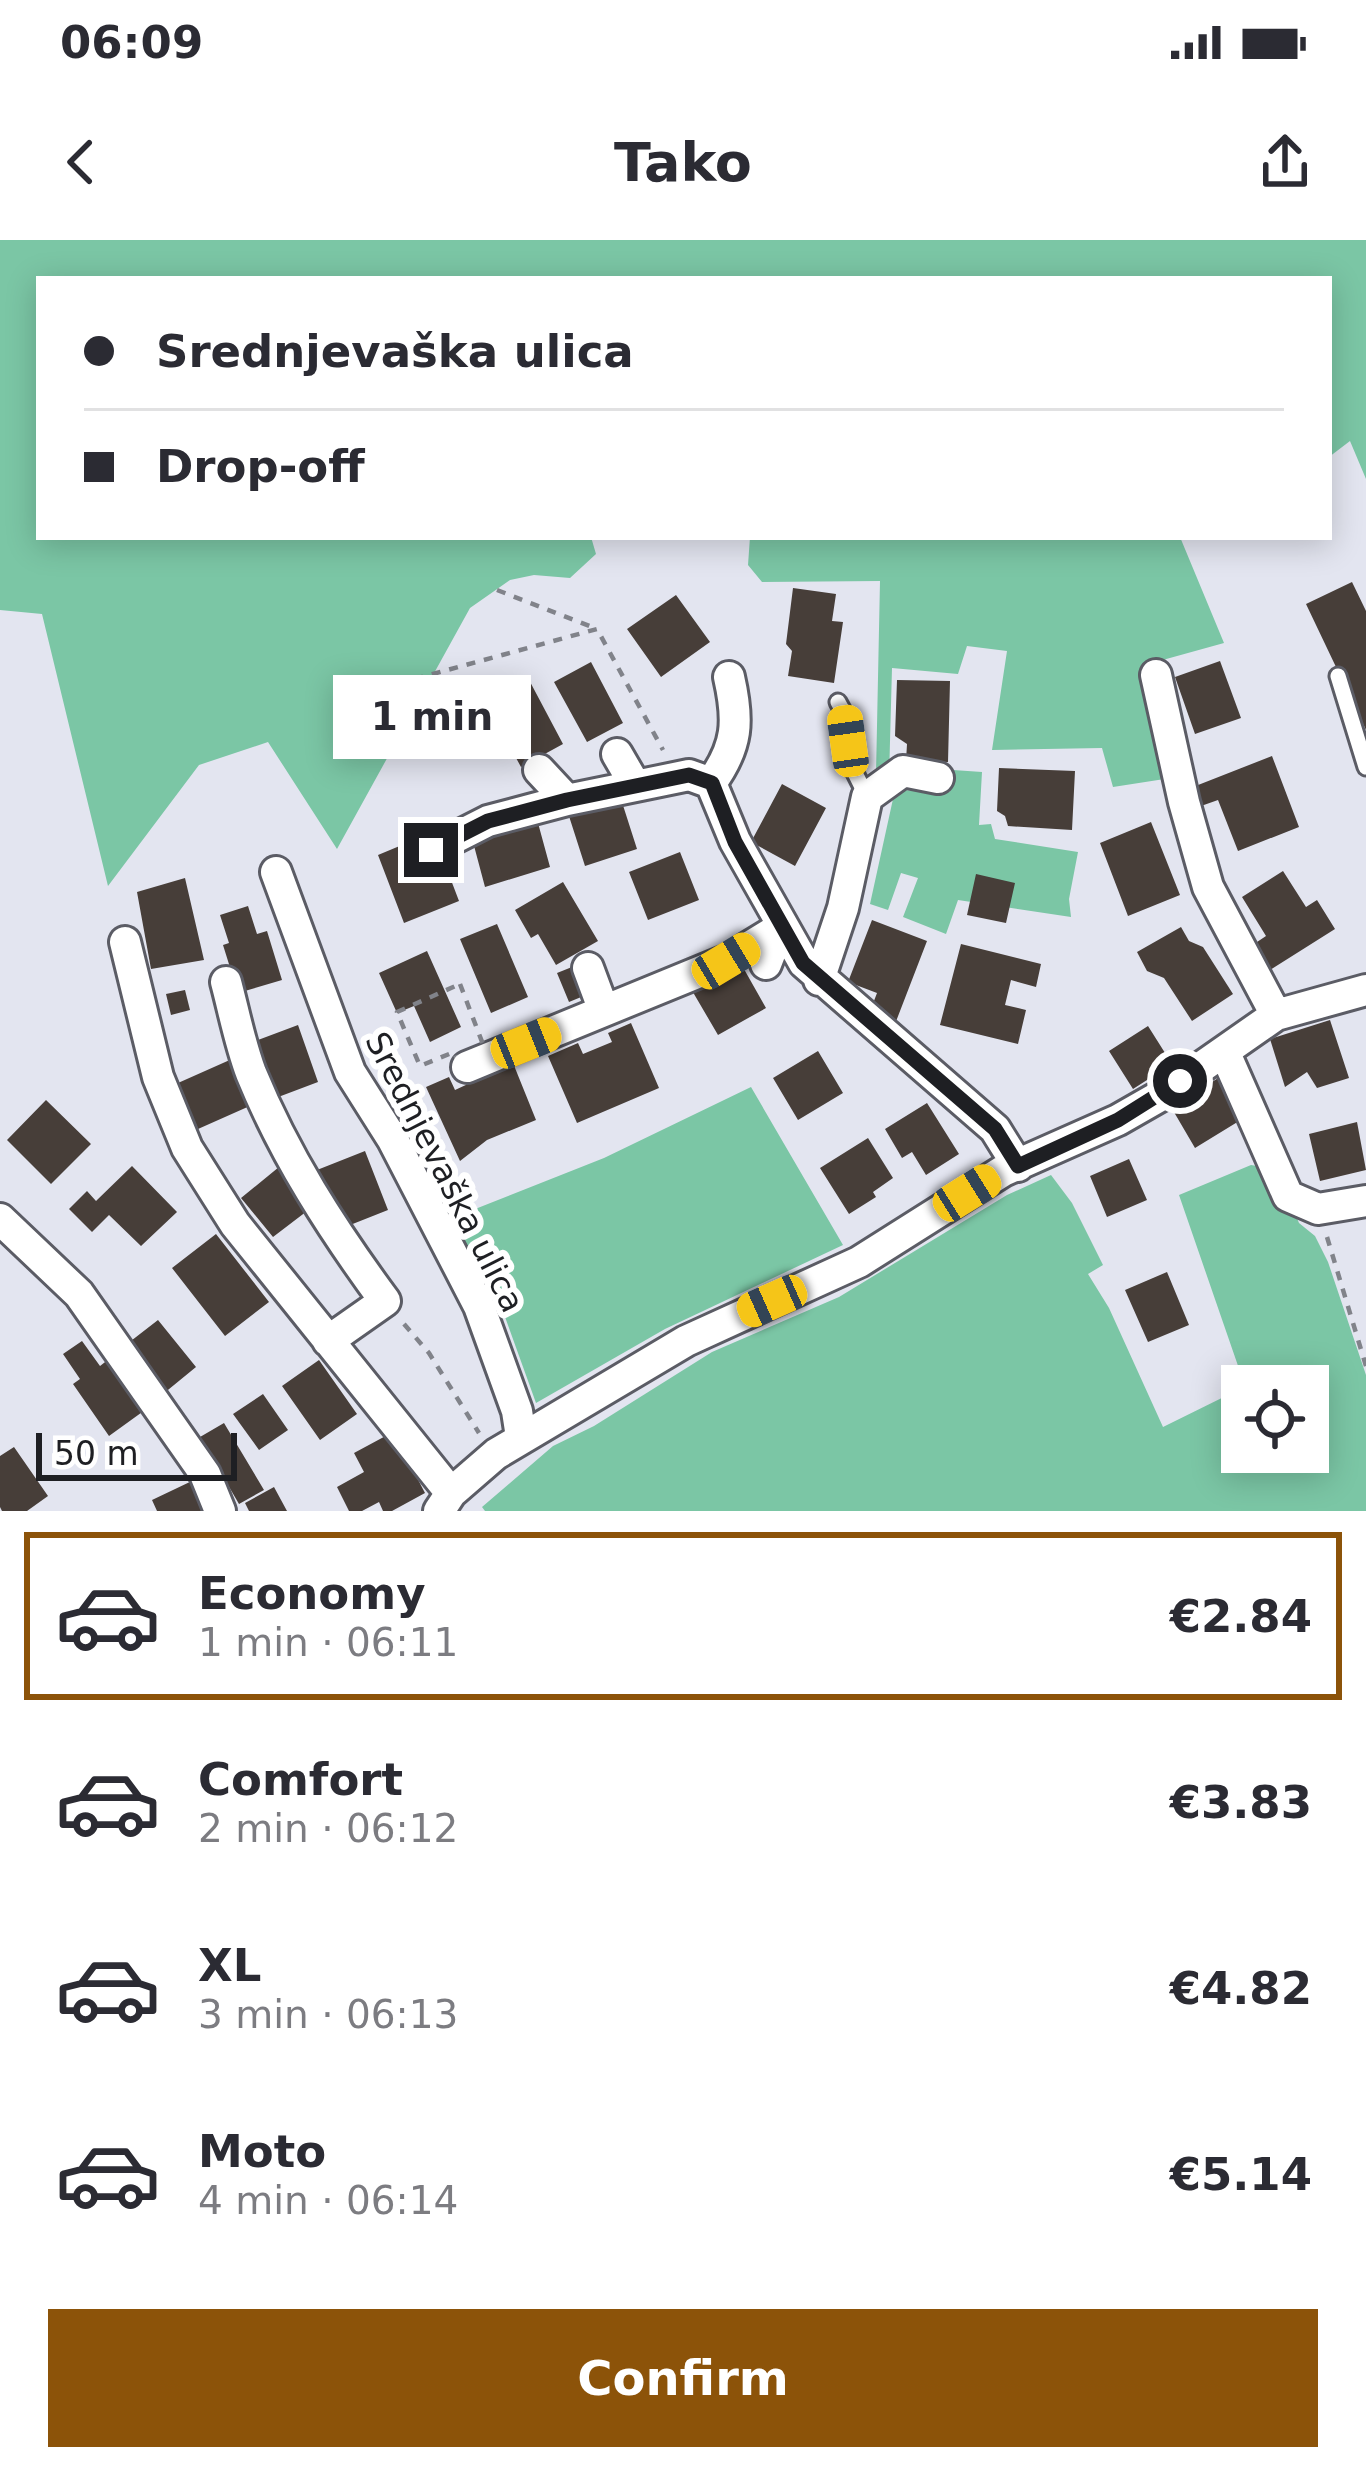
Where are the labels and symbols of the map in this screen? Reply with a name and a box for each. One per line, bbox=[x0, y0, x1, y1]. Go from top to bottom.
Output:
callout: 1 min bbox=[332, 676, 530, 760]
car bbox=[825, 703, 871, 779]
route end bbox=[404, 823, 458, 877]
car bbox=[686, 927, 766, 995]
car bbox=[486, 1013, 566, 1073]
street label: Srednjevaška ulica bbox=[357, 1025, 533, 1319]
route start bbox=[1153, 1054, 1207, 1108]
car bbox=[927, 1159, 1007, 1227]
car bbox=[732, 1270, 812, 1332]
scale bar bbox=[36, 1427, 237, 1480]

